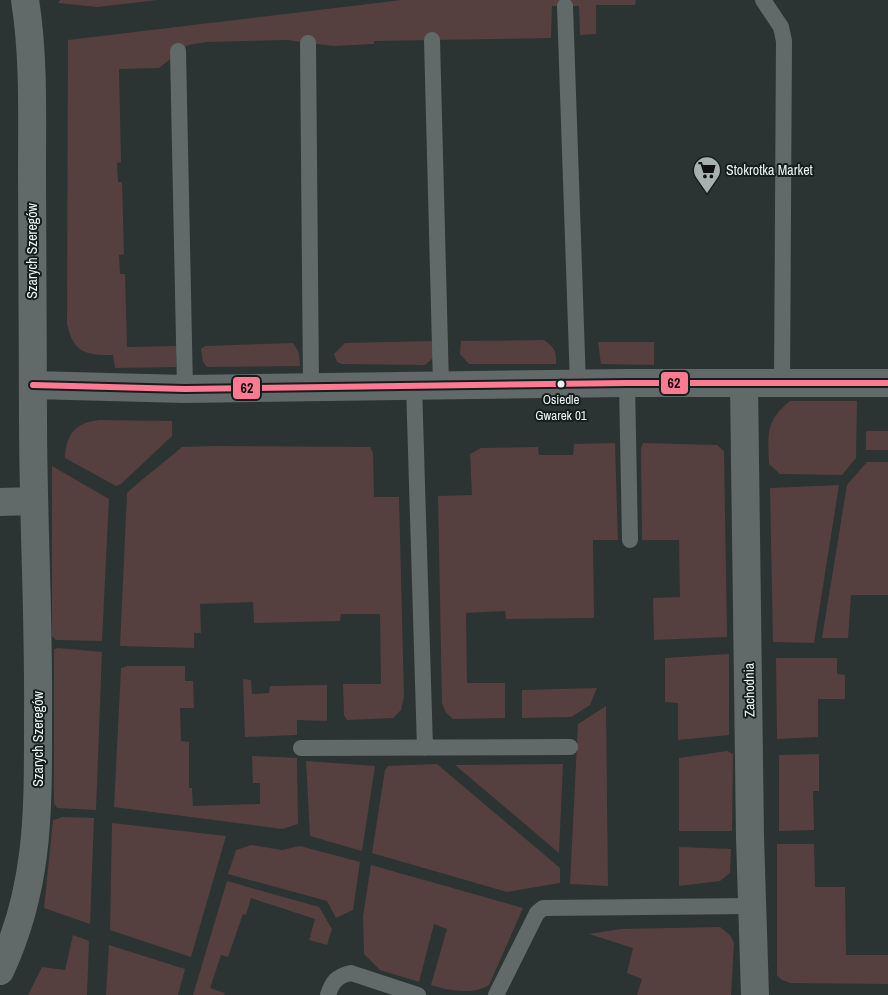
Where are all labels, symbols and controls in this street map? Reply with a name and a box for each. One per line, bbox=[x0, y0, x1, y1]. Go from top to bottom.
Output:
supermarket icon: Stokrotka Market bbox=[692, 155, 722, 194]
place label: Stokrotka Market bbox=[726, 161, 813, 179]
street label: Szarych Szeregów bbox=[23, 202, 41, 299]
line badge: 62 bbox=[660, 371, 689, 395]
text: 62 bbox=[668, 374, 680, 392]
line badge: 62 bbox=[232, 376, 261, 400]
text: 62 bbox=[241, 379, 253, 397]
marker: Osiedle Gwarek 01 bbox=[556, 379, 566, 389]
place label: Osiedle Gwarek 01 bbox=[535, 391, 587, 424]
street label: Zachodnia bbox=[740, 662, 758, 717]
street label: Szarych Szeregów bbox=[29, 690, 47, 787]

